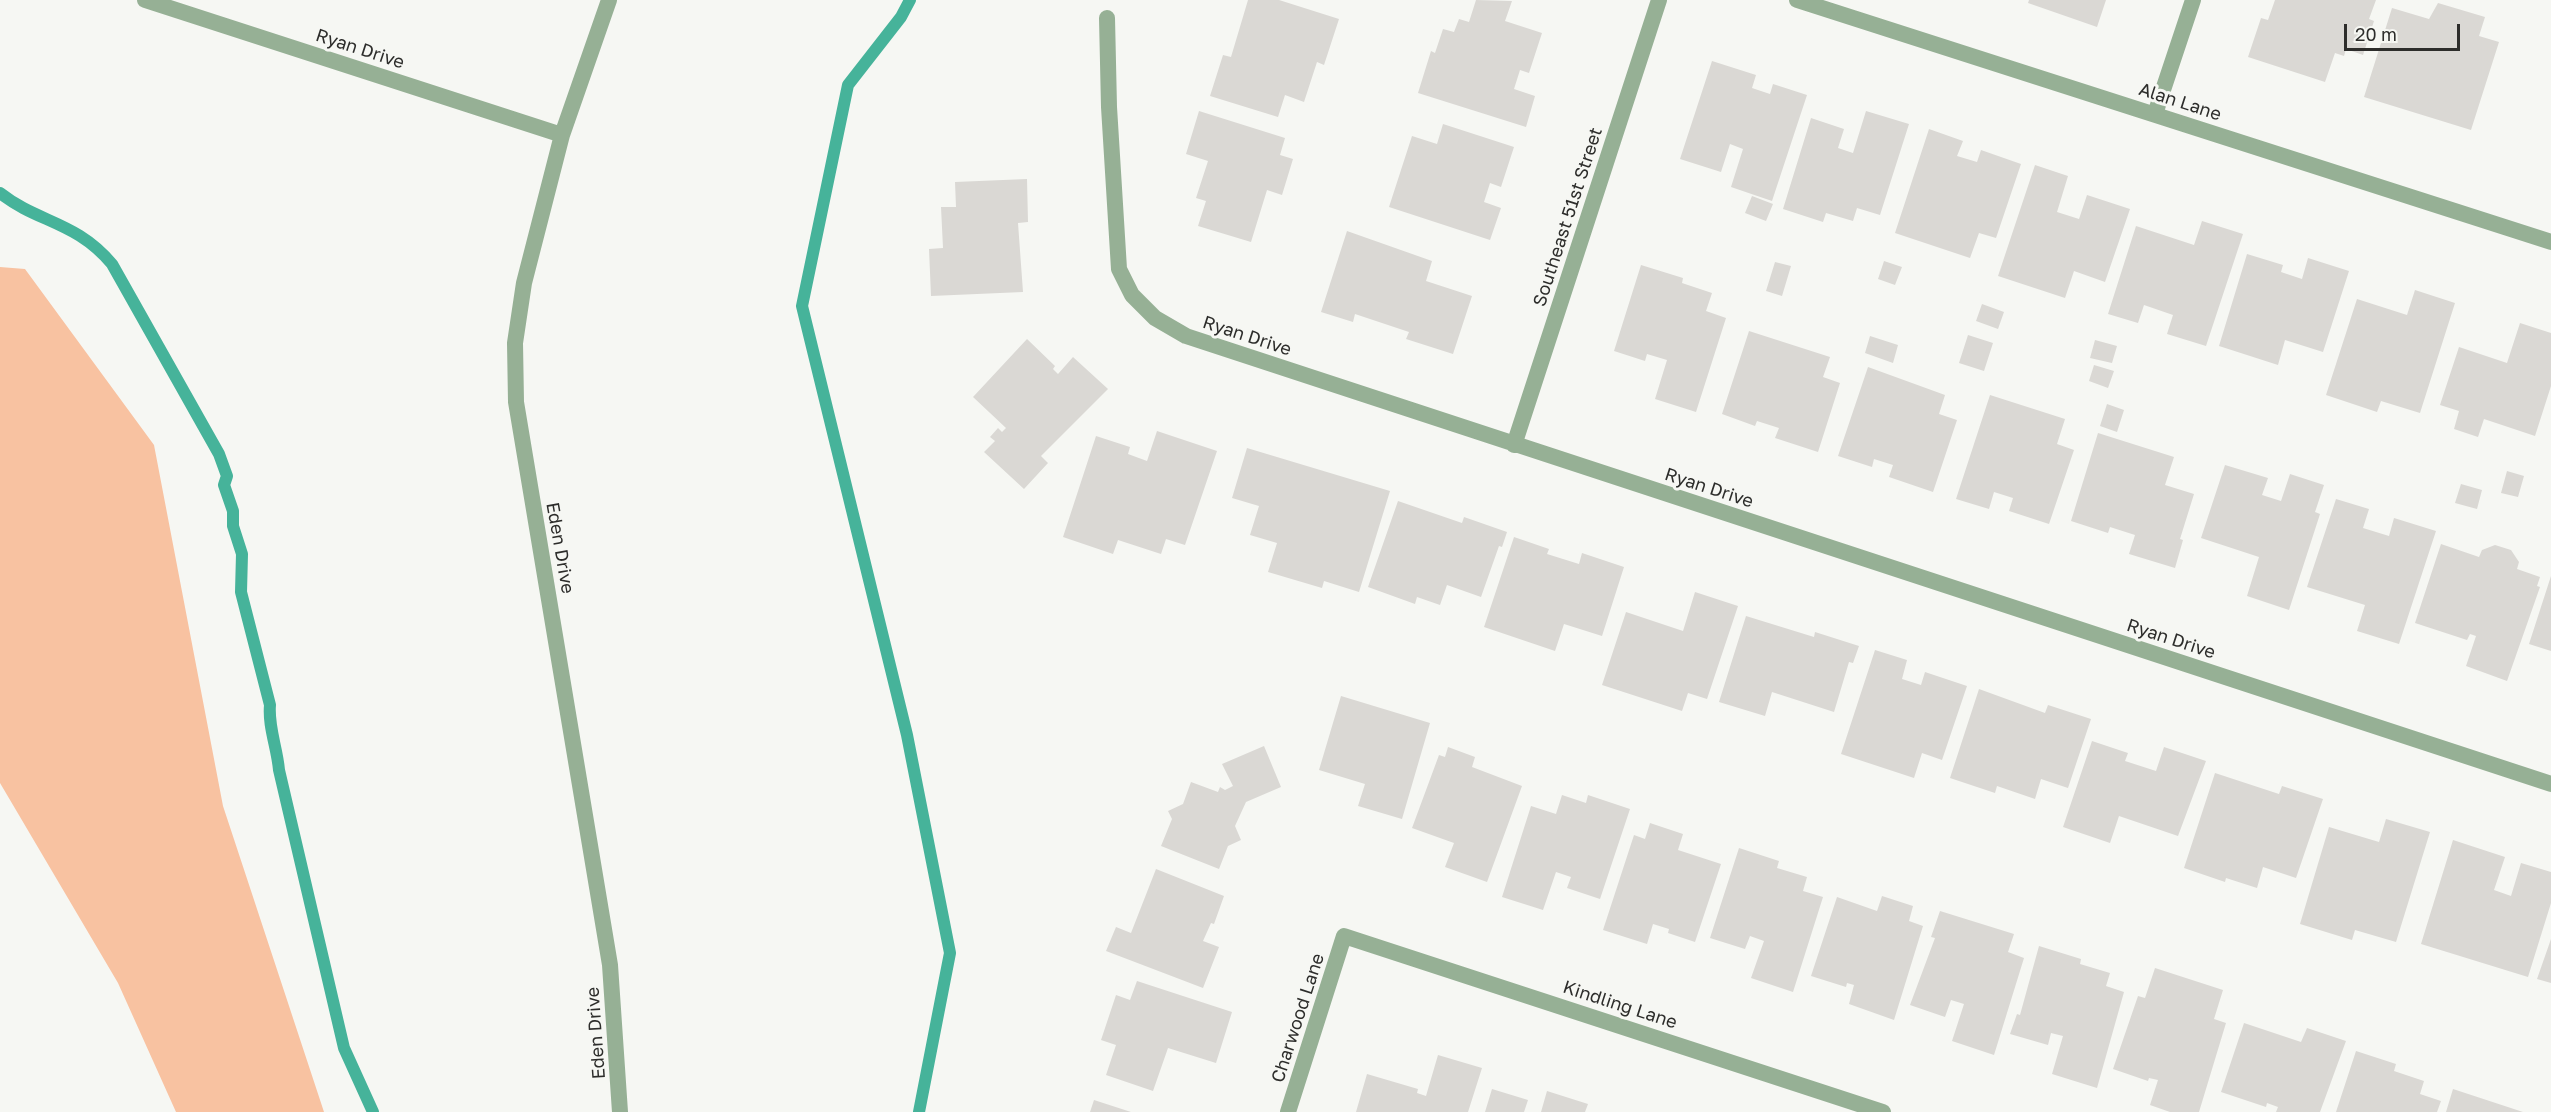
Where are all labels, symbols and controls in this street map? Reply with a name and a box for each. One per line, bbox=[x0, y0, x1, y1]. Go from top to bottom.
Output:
scale bar bbox=[2347, 12, 2462, 50]
text: 20 m bbox=[2355, 23, 2397, 45]
street label: Ryan Drive bbox=[313, 24, 407, 74]
street label: Alan Lane bbox=[2136, 79, 2224, 125]
street label: Southeast 51st Street bbox=[1529, 125, 1607, 309]
street label: Ryan Drive bbox=[1200, 311, 1294, 361]
street label: Ryan Drive bbox=[1662, 463, 1756, 513]
street label: Eden Drive bbox=[541, 501, 579, 595]
street label: Ryan Drive bbox=[2124, 614, 2218, 664]
street label: Charwood Lane bbox=[1267, 951, 1329, 1085]
street label: Kindling Lane bbox=[1560, 976, 1680, 1034]
street label: Eden Drive bbox=[582, 986, 610, 1080]

